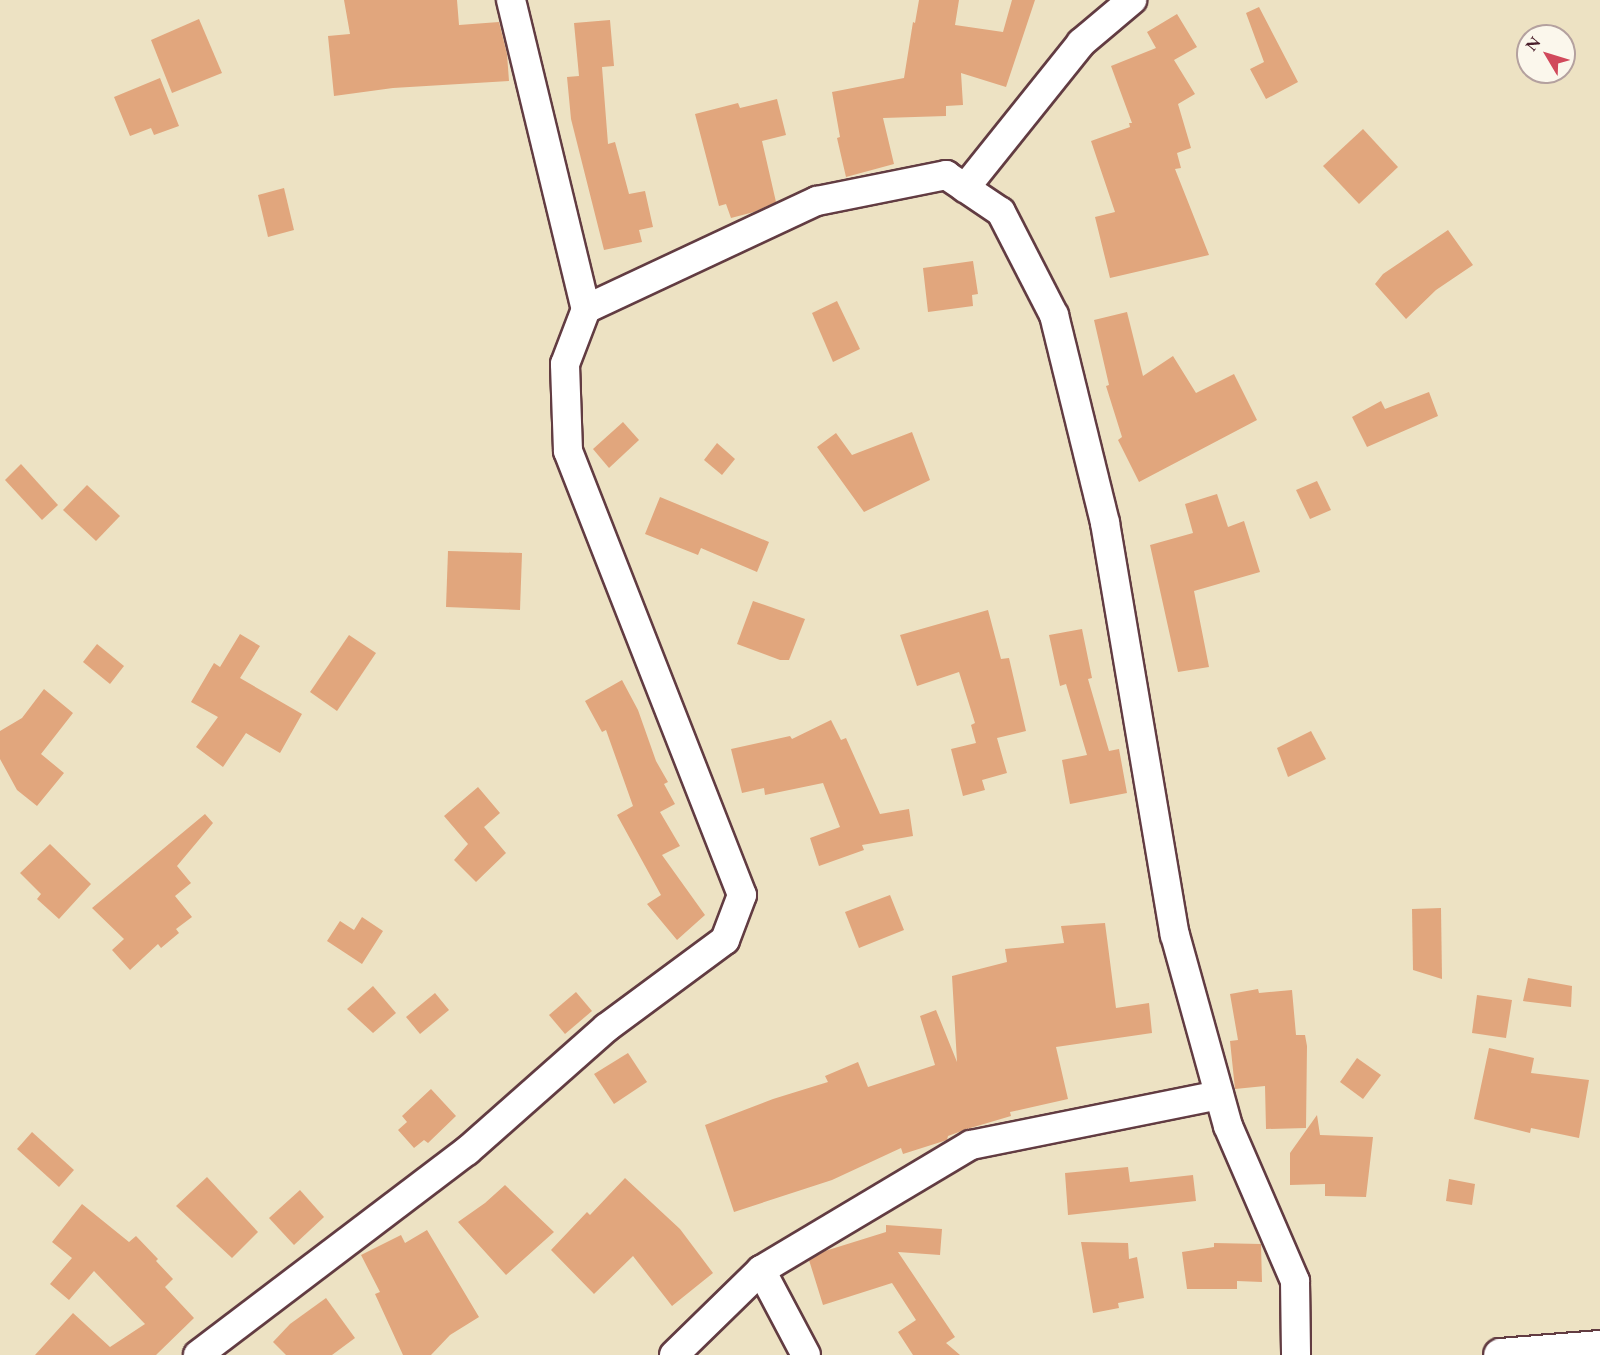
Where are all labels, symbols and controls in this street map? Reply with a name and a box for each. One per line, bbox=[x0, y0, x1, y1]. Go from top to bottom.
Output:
north arrow bbox=[1516, 24, 1576, 84]
text: N bbox=[1521, 32, 1545, 55]

